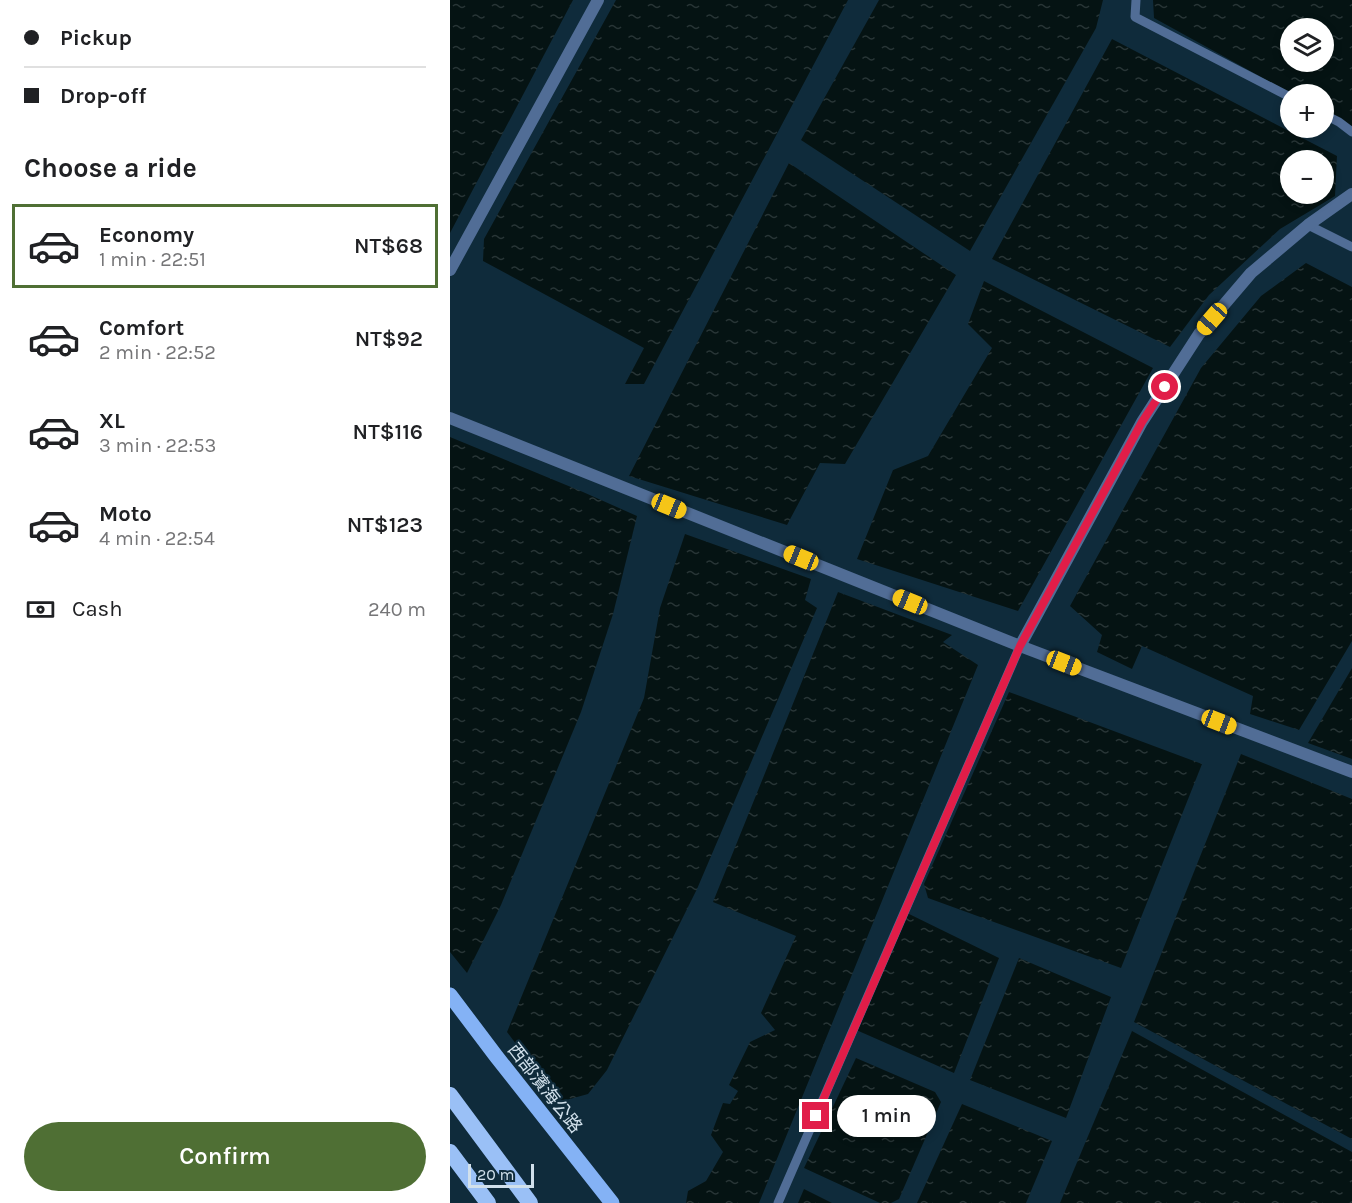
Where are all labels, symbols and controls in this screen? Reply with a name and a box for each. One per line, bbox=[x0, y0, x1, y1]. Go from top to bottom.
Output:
map controls bbox=[1280, 18, 1334, 204]
button: layers bbox=[1280, 18, 1334, 72]
text: Pickup bbox=[60, 25, 132, 51]
text: Drop-off bbox=[60, 83, 146, 109]
button: + bbox=[1280, 84, 1334, 138]
button: − bbox=[1280, 150, 1334, 204]
text: Choose a ride bbox=[24, 152, 197, 184]
icon: car bbox=[27, 219, 81, 273]
text: Economy bbox=[99, 222, 194, 248]
text: NT$68 bbox=[354, 233, 423, 259]
text: 1 min · 22:51 bbox=[99, 248, 206, 271]
car bbox=[1193, 300, 1231, 338]
icon: car bbox=[27, 312, 81, 366]
text: Comfort bbox=[99, 315, 184, 341]
text: NT$92 bbox=[355, 326, 423, 352]
text: 2 min · 22:52 bbox=[99, 341, 216, 364]
route start bbox=[1151, 373, 1178, 400]
icon: car bbox=[27, 405, 81, 459]
text: XL bbox=[99, 408, 125, 434]
text: NT$116 bbox=[353, 419, 423, 445]
text: 3 min · 22:53 bbox=[99, 434, 216, 457]
car bbox=[649, 491, 689, 521]
icon: car bbox=[27, 498, 81, 552]
text: Moto bbox=[99, 501, 152, 527]
text: NT$123 bbox=[347, 512, 423, 538]
text: 4 min · 22:54 bbox=[99, 527, 215, 550]
car bbox=[781, 543, 821, 573]
car bbox=[890, 587, 930, 617]
icon: cash bbox=[24, 593, 57, 626]
text: Cash bbox=[72, 596, 122, 622]
text: 240 m bbox=[368, 598, 426, 621]
car bbox=[1044, 648, 1084, 678]
car bbox=[1199, 707, 1239, 737]
street label: 西部濱海公路 bbox=[503, 1039, 587, 1137]
callout: 1 min bbox=[837, 1095, 936, 1137]
route end bbox=[802, 1102, 829, 1129]
text: 1 min bbox=[862, 1104, 911, 1127]
button: Confirm bbox=[24, 1122, 426, 1191]
scale bar bbox=[468, 1161, 534, 1188]
text: 20 m bbox=[477, 1165, 515, 1184]

